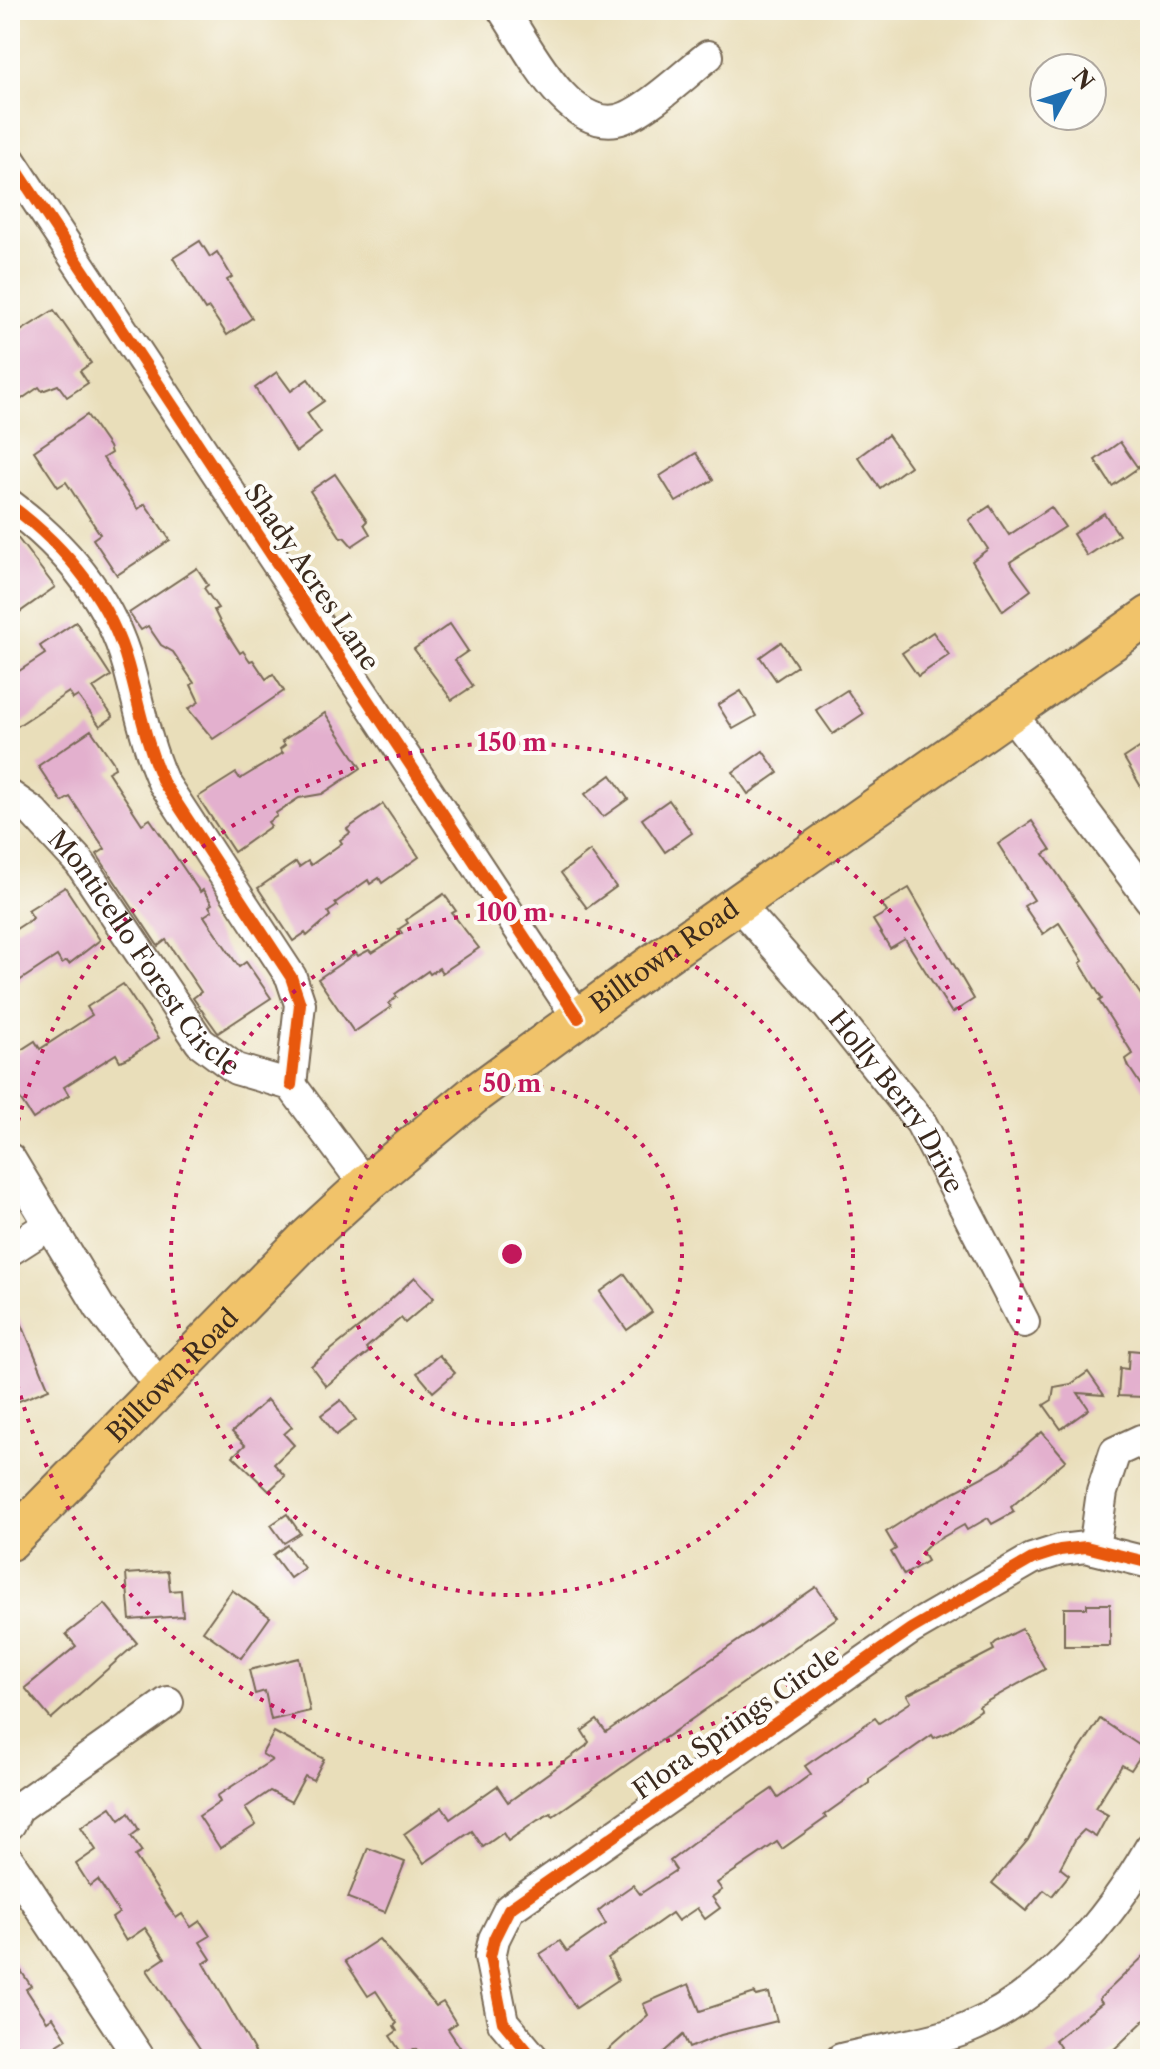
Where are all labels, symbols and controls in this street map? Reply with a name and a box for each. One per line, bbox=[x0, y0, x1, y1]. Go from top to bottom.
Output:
north arrow bbox=[1028, 52, 1108, 132]
text: N bbox=[1066, 63, 1099, 95]
street label: Shady Acres Lane bbox=[238, 478, 386, 676]
text: 150 m bbox=[477, 728, 547, 757]
street label: Monticello Forest Circle bbox=[41, 823, 246, 1082]
street label: Billtown Road bbox=[584, 892, 745, 1020]
text: 100 m bbox=[476, 898, 548, 927]
street label: Holly Berry Drive bbox=[821, 1004, 970, 1198]
text: 50 m bbox=[483, 1069, 541, 1098]
centre of rings bbox=[498, 1240, 526, 1268]
street label: Billtown Road bbox=[100, 1302, 245, 1449]
street label: Flora Springs Circle bbox=[627, 1640, 845, 1806]

